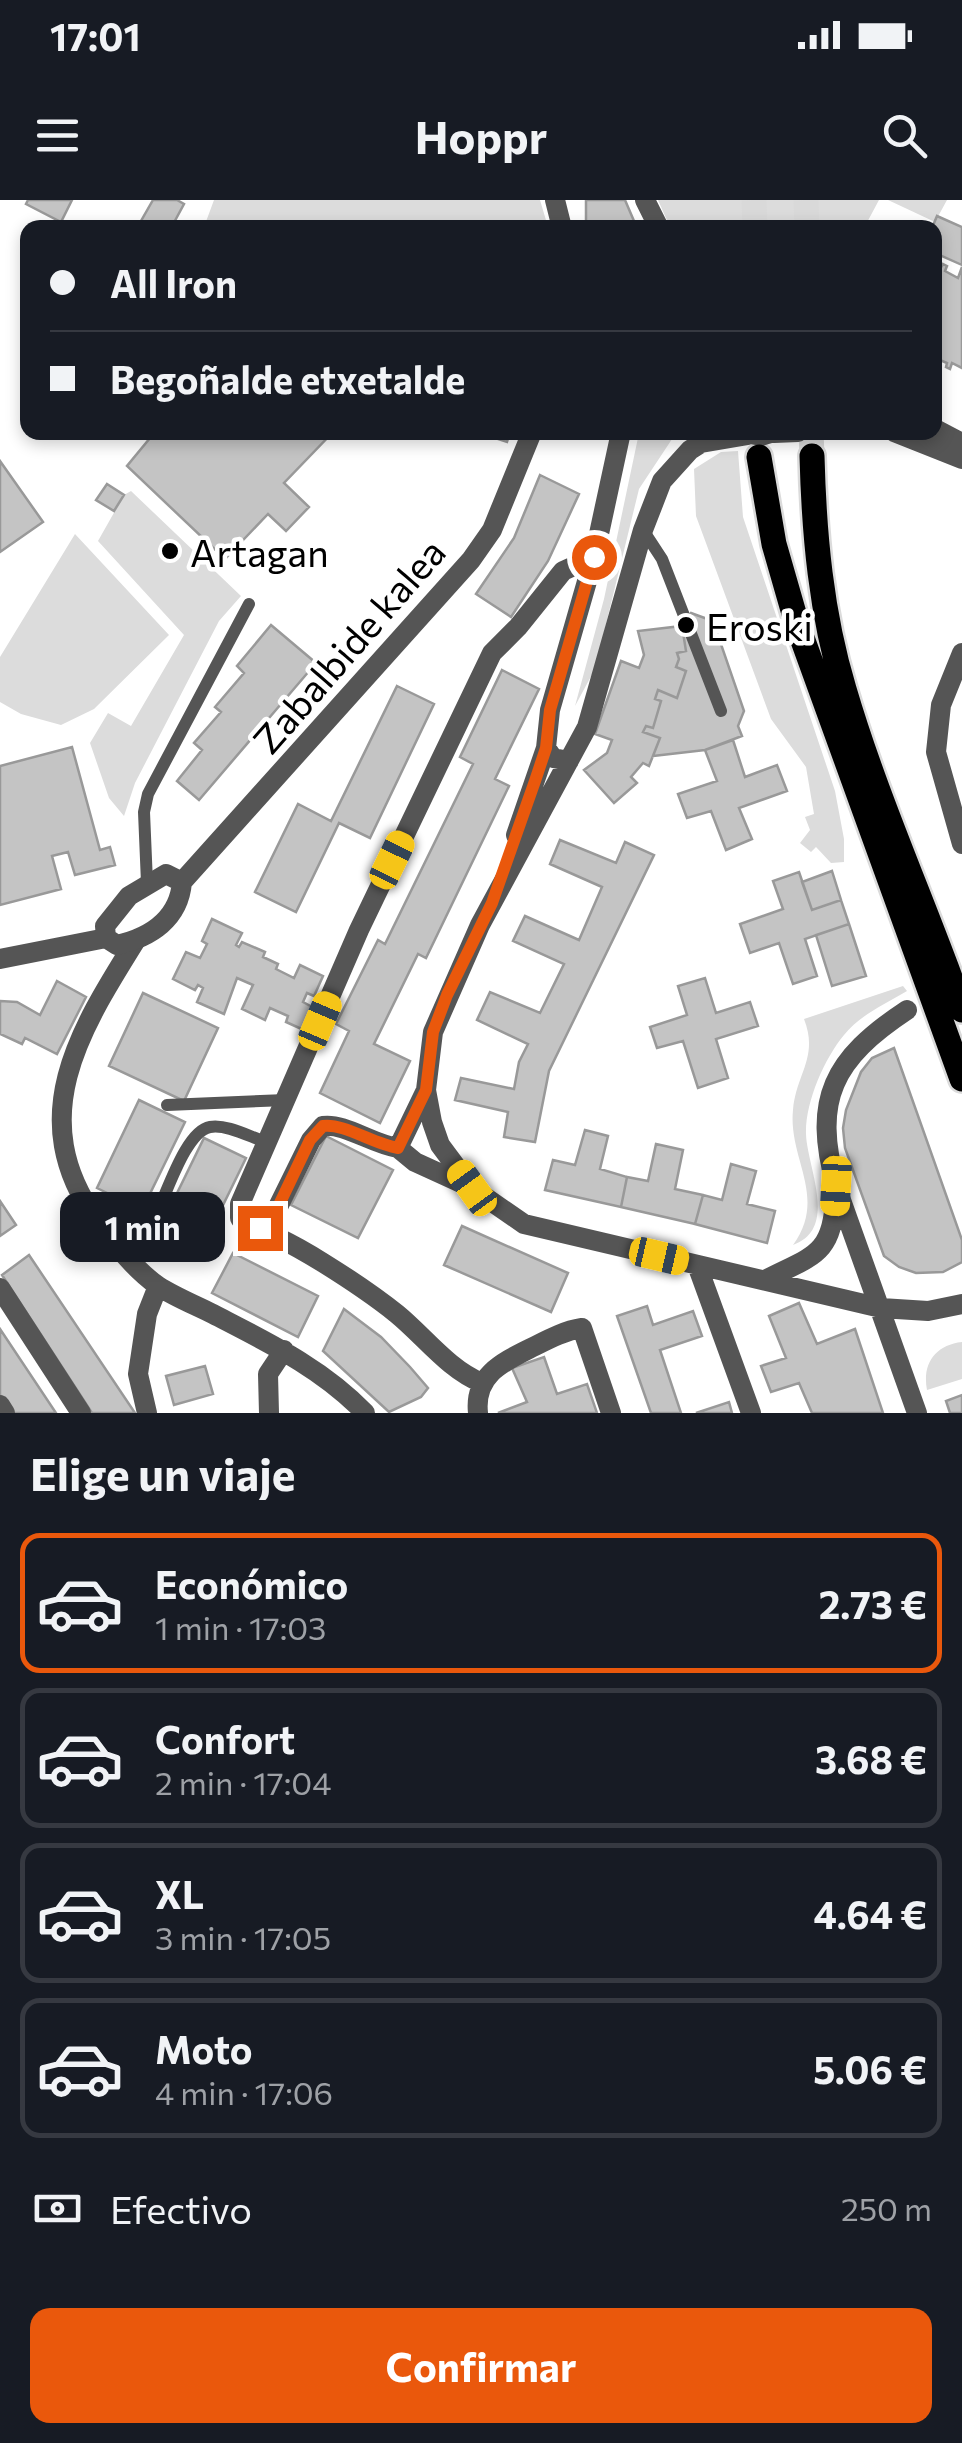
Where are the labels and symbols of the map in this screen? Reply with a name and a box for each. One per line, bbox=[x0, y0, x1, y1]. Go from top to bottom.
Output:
place label: Artagan bbox=[190, 528, 329, 575]
street label: Zabalbide kalea bbox=[242, 528, 454, 762]
route start bbox=[572, 535, 617, 580]
marker: Artagan bbox=[159, 540, 181, 562]
place label: Eroski bbox=[706, 602, 813, 649]
marker: Eroski bbox=[675, 614, 697, 636]
car bbox=[365, 826, 419, 894]
car bbox=[294, 988, 346, 1054]
car bbox=[442, 1155, 502, 1221]
car bbox=[819, 1155, 853, 1217]
callout: 1 min bbox=[60, 1193, 225, 1263]
route end bbox=[238, 1206, 283, 1251]
car bbox=[626, 1235, 692, 1277]

